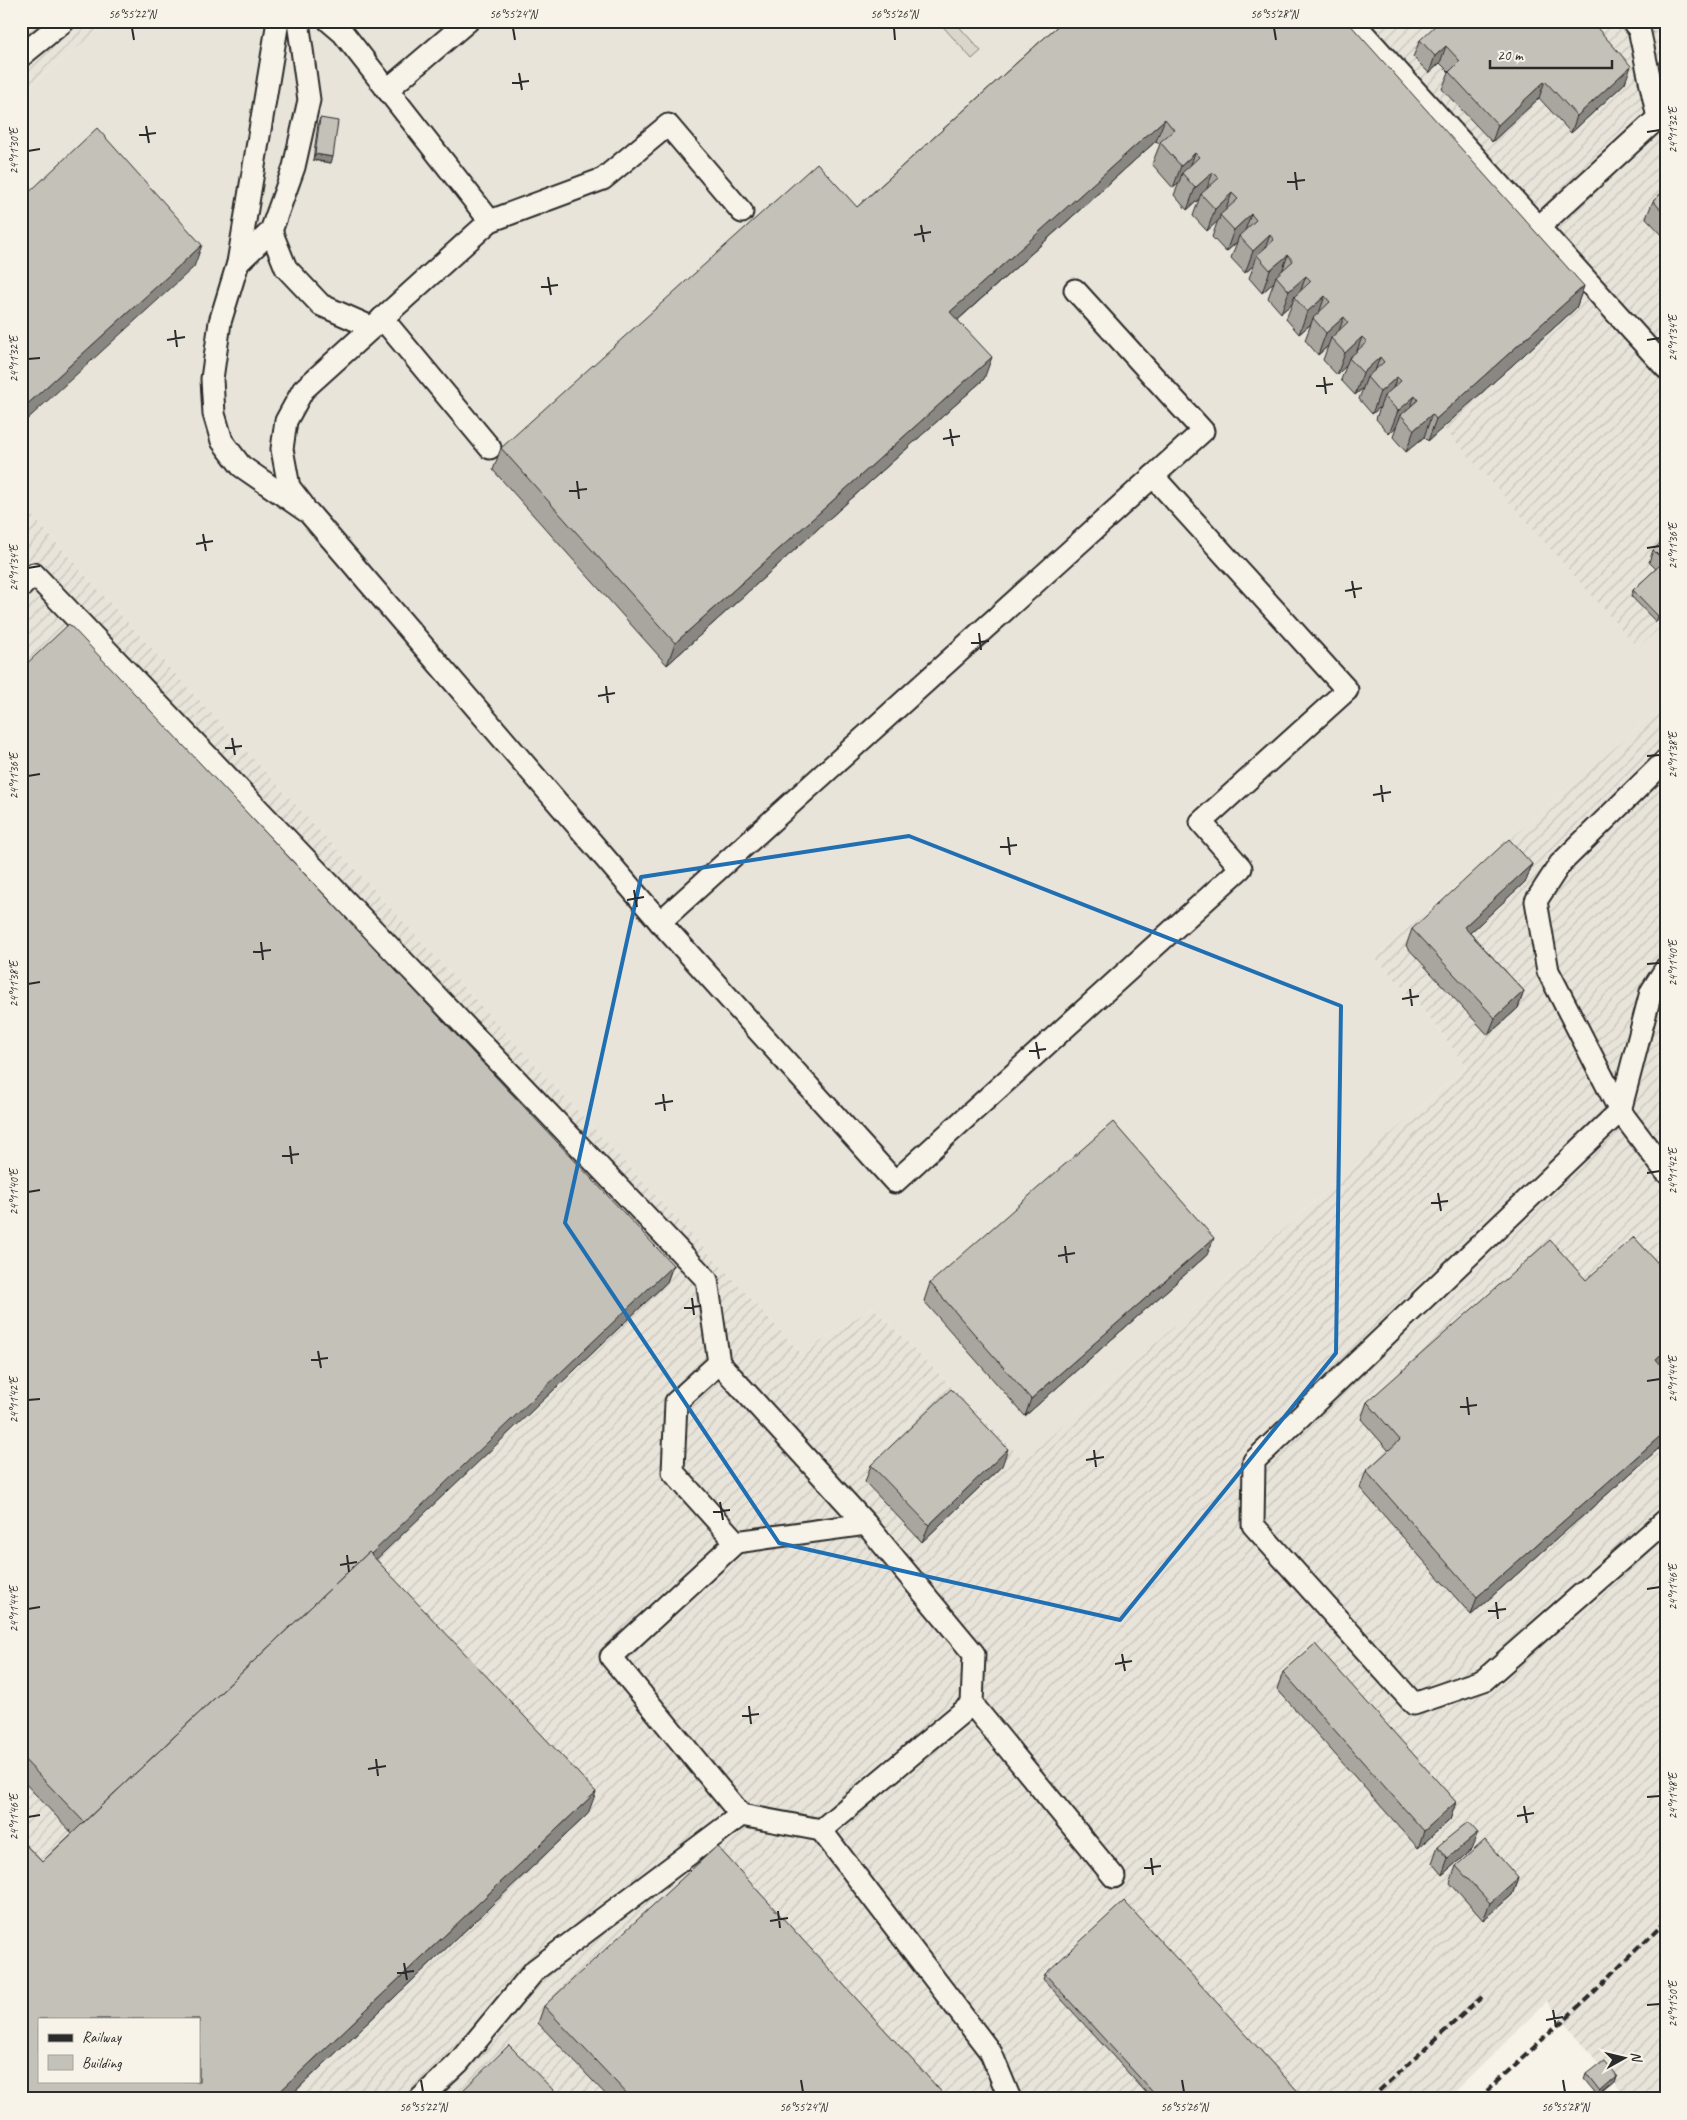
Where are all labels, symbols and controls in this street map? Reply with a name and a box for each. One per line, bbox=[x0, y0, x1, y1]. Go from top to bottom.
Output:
text: 56°55'22"N bbox=[108, 6, 157, 22]
text: 56°55'24"N bbox=[489, 6, 538, 22]
text: 56°55'26"N bbox=[870, 6, 919, 22]
text: 56°55'28"N bbox=[1250, 6, 1299, 22]
scale bar bbox=[1490, 38, 1612, 70]
text: 20 m bbox=[1497, 46, 1524, 65]
text: 24°11'32"E bbox=[1665, 105, 1681, 153]
text: 24°11'30"E bbox=[6, 126, 22, 174]
text: 24°11'34"E bbox=[1665, 313, 1681, 361]
text: 24°11'32"E bbox=[6, 334, 22, 382]
text: 24°11'36"E bbox=[1665, 521, 1681, 569]
text: 24°11'34"E bbox=[6, 543, 22, 591]
text: 24°11'38"E bbox=[1665, 730, 1681, 778]
text: 24°11'36"E bbox=[6, 751, 22, 799]
text: 24°11'40"E bbox=[1665, 938, 1681, 986]
text: 24°11'38"E bbox=[6, 959, 22, 1007]
text: 24°11'42"E bbox=[1665, 1146, 1681, 1194]
text: 24°11'40"E bbox=[6, 1167, 22, 1215]
text: 24°11'44"E bbox=[1665, 1354, 1681, 1402]
text: 24°11'42"E bbox=[6, 1375, 22, 1423]
text: 24°11'46"E bbox=[1665, 1562, 1681, 1610]
text: 24°11'44"E bbox=[6, 1584, 22, 1632]
text: 24°11'48"E bbox=[1665, 1771, 1681, 1819]
text: 24°11'46"E bbox=[6, 1792, 22, 1840]
text: 24°11'50"E bbox=[1665, 1979, 1681, 2027]
legend bbox=[38, 2018, 200, 2082]
text: Railway bbox=[82, 2028, 123, 2047]
north arrow bbox=[1600, 2032, 1650, 2082]
text: N bbox=[1627, 2051, 1646, 2064]
text: Building bbox=[82, 2054, 122, 2073]
text: 56°55'22"N bbox=[399, 2099, 448, 2115]
text: 56°55'24"N bbox=[779, 2099, 828, 2115]
text: 56°55'26"N bbox=[1160, 2099, 1209, 2115]
text: 56°55'28"N bbox=[1541, 2099, 1590, 2115]

